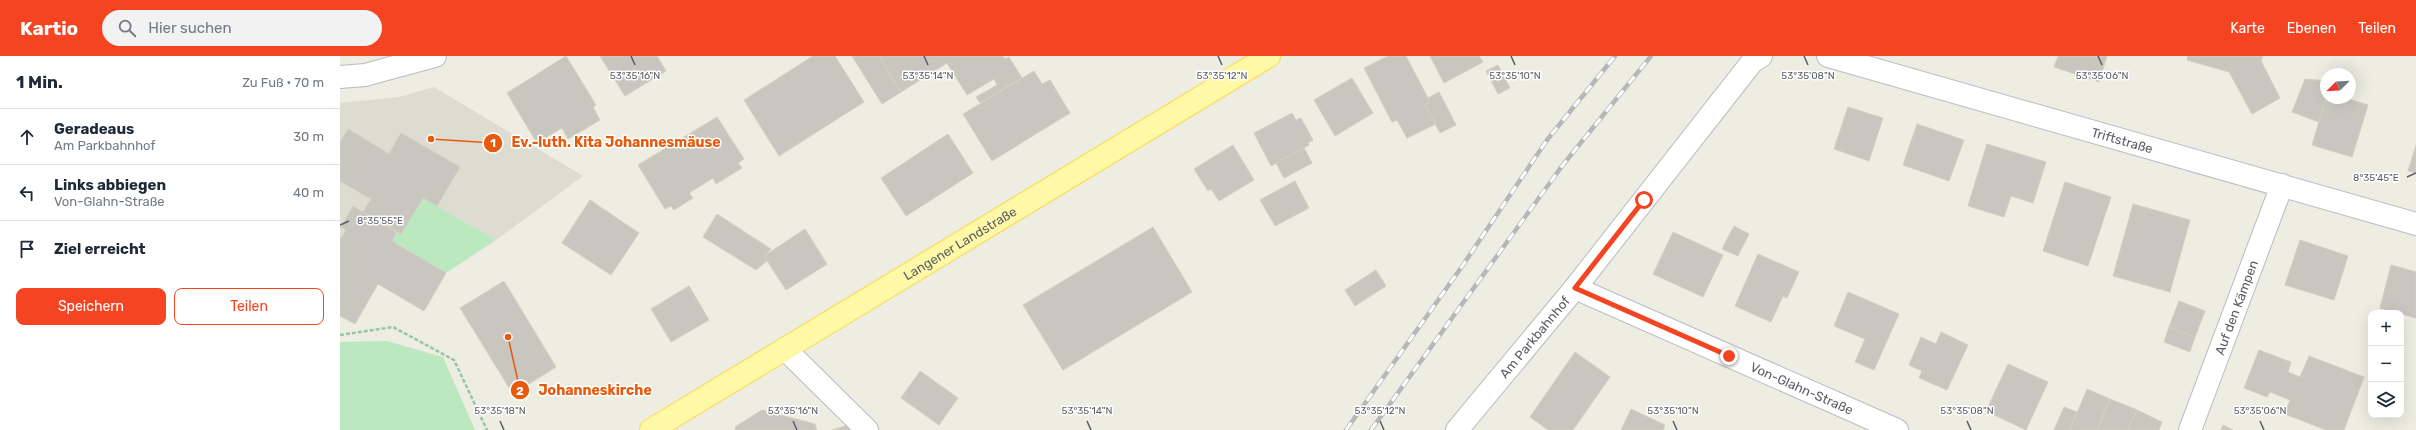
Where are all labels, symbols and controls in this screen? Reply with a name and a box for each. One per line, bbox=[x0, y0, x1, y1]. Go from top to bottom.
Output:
search box bbox=[102, 10, 382, 46]
text: Kartio bbox=[20, 17, 78, 40]
icon: search bbox=[116, 17, 138, 39]
text: Hier suchen bbox=[148, 19, 232, 37]
text: Karte bbox=[2230, 20, 2265, 37]
text: Ebenen bbox=[2287, 20, 2336, 37]
text: Teilen bbox=[2358, 20, 2396, 37]
north arrow bbox=[2320, 68, 2356, 104]
text: 53°35'16"N bbox=[610, 70, 660, 82]
text: 53°35'14"N bbox=[903, 70, 954, 82]
text: 53°35'12"N bbox=[1197, 70, 1247, 82]
text: 53°35'10"N bbox=[1489, 70, 1541, 82]
text: 53°35'08"N bbox=[1781, 70, 1835, 82]
text: 53°35'06"N bbox=[2076, 70, 2128, 82]
text: 1 Min. bbox=[16, 72, 63, 92]
text: Zu Fuß · 70 m bbox=[242, 75, 324, 90]
text: Geradeaus bbox=[54, 120, 134, 138]
street label: Triftstraße bbox=[2090, 125, 2155, 156]
icon: ahead bbox=[16, 126, 38, 148]
text: 30 m bbox=[293, 129, 324, 144]
callout: Ev.-luth. Kita Johannesmäuse bbox=[483, 130, 728, 156]
text: Ev.-luth. Kita Johannesmäuse bbox=[512, 134, 720, 151]
text: 1 bbox=[490, 136, 496, 150]
text: Am Parkbahnhof bbox=[54, 138, 156, 153]
text: 8°35'45"E bbox=[2353, 172, 2399, 184]
text: Links abbiegen bbox=[54, 176, 166, 194]
icon: left bbox=[16, 182, 38, 204]
text: 40 m bbox=[293, 185, 324, 200]
route start bbox=[1635, 191, 1653, 209]
text: Von-Glahn-Straße bbox=[54, 194, 165, 209]
street label: Langener Landstraße bbox=[901, 204, 1019, 283]
text: 8°35'55"E bbox=[357, 215, 403, 227]
icon: arrive bbox=[16, 238, 38, 260]
text: Ziel erreicht bbox=[54, 240, 146, 258]
street label: Auf den Kämpen bbox=[2212, 258, 2261, 357]
button: Speichern bbox=[16, 288, 166, 325]
button: Teilen bbox=[174, 288, 324, 325]
street label: Am Parkbahnhof bbox=[1496, 293, 1573, 381]
map controls bbox=[2368, 310, 2404, 418]
button: + bbox=[2368, 310, 2404, 346]
button: − bbox=[2368, 346, 2404, 382]
route end bbox=[1720, 347, 1738, 365]
street label: Von-Glahn-Straße bbox=[1748, 359, 1855, 418]
callout: Johanneskirche bbox=[510, 377, 660, 403]
text: Johanneskirche bbox=[538, 382, 652, 399]
button: layers bbox=[2368, 382, 2404, 418]
text: 2 bbox=[516, 384, 524, 398]
text: 53°35'18"N bbox=[474, 405, 526, 417]
text: 53°35'16"N bbox=[768, 405, 818, 417]
text: 53°35'14"N bbox=[1062, 405, 1113, 417]
text: 53°35'12"N bbox=[1355, 405, 1405, 417]
text: 53°35'10"N bbox=[1647, 405, 1699, 417]
text: 53°35'08"N bbox=[1940, 405, 1994, 417]
text: 53°35'06"N bbox=[2234, 405, 2286, 417]

